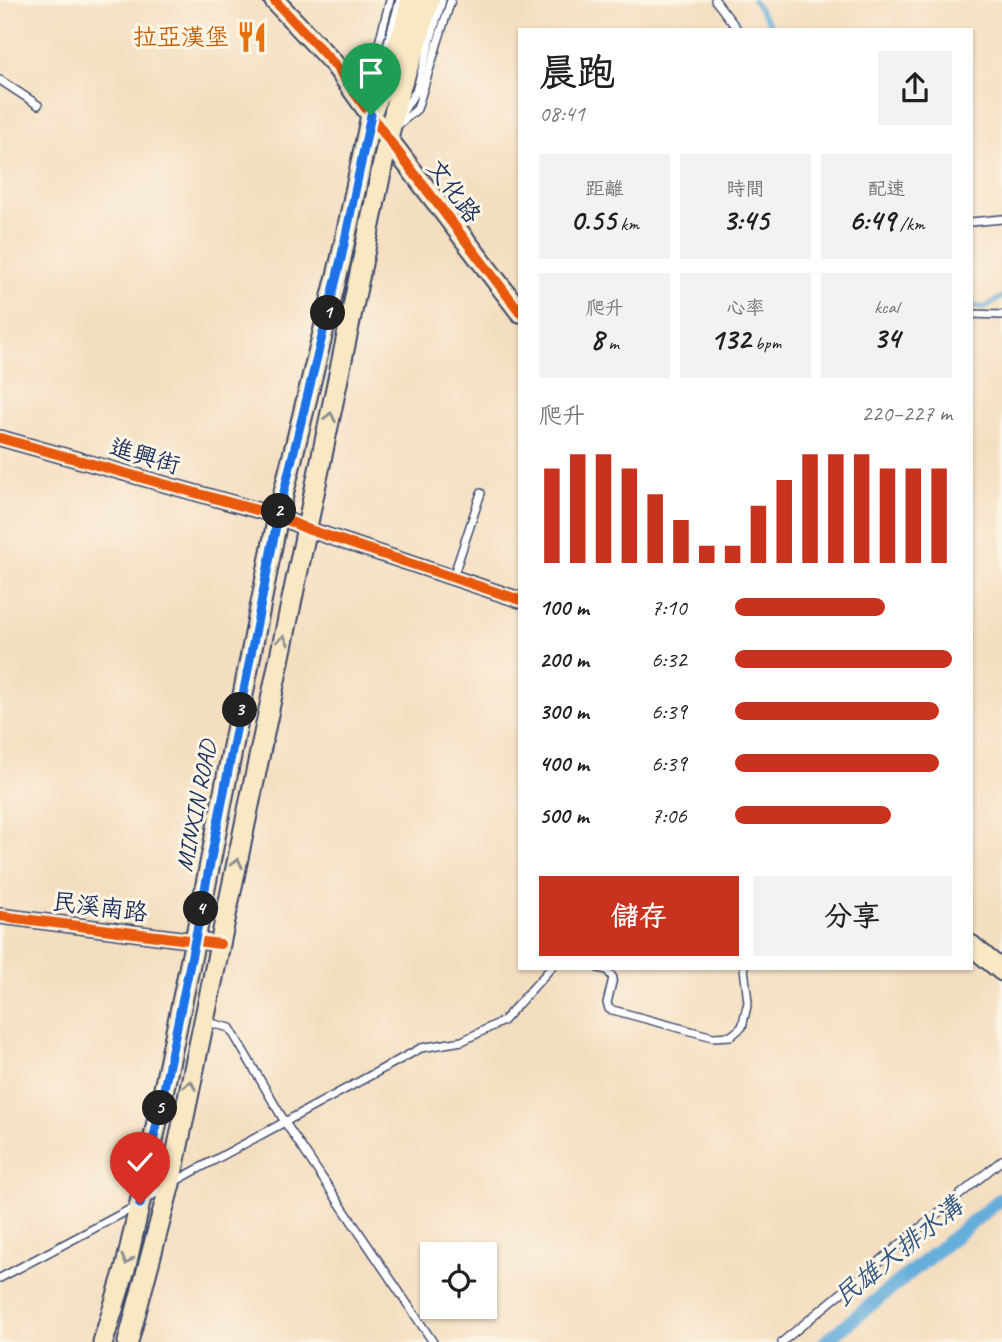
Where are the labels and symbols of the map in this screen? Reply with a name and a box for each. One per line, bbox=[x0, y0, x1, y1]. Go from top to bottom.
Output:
restaurant icon: 拉亞漢堡 bbox=[235, 20, 269, 54]
place label: 拉亞漢堡 bbox=[133, 22, 229, 52]
pin bbox=[341, 43, 401, 115]
street label: 文化路 bbox=[420, 153, 488, 229]
pin: 1 bbox=[310, 296, 346, 330]
one-way arrow bbox=[321, 411, 336, 423]
street label: 進興街 bbox=[106, 432, 184, 480]
pin: 2 bbox=[262, 494, 296, 528]
one-way arrow bbox=[275, 634, 290, 646]
pin: 3 bbox=[222, 692, 258, 728]
street label: MINXIN ROAD bbox=[169, 736, 224, 874]
one-way arrow bbox=[228, 857, 243, 869]
street label: 民溪南路 bbox=[51, 886, 149, 928]
pin: 4 bbox=[184, 892, 218, 926]
one-way arrow bbox=[181, 1079, 196, 1091]
pin: 5 bbox=[142, 1090, 178, 1126]
pin bbox=[110, 1132, 170, 1204]
water label: 民雄大排水溝 bbox=[827, 1188, 971, 1313]
one-way arrow bbox=[121, 1254, 135, 1266]

